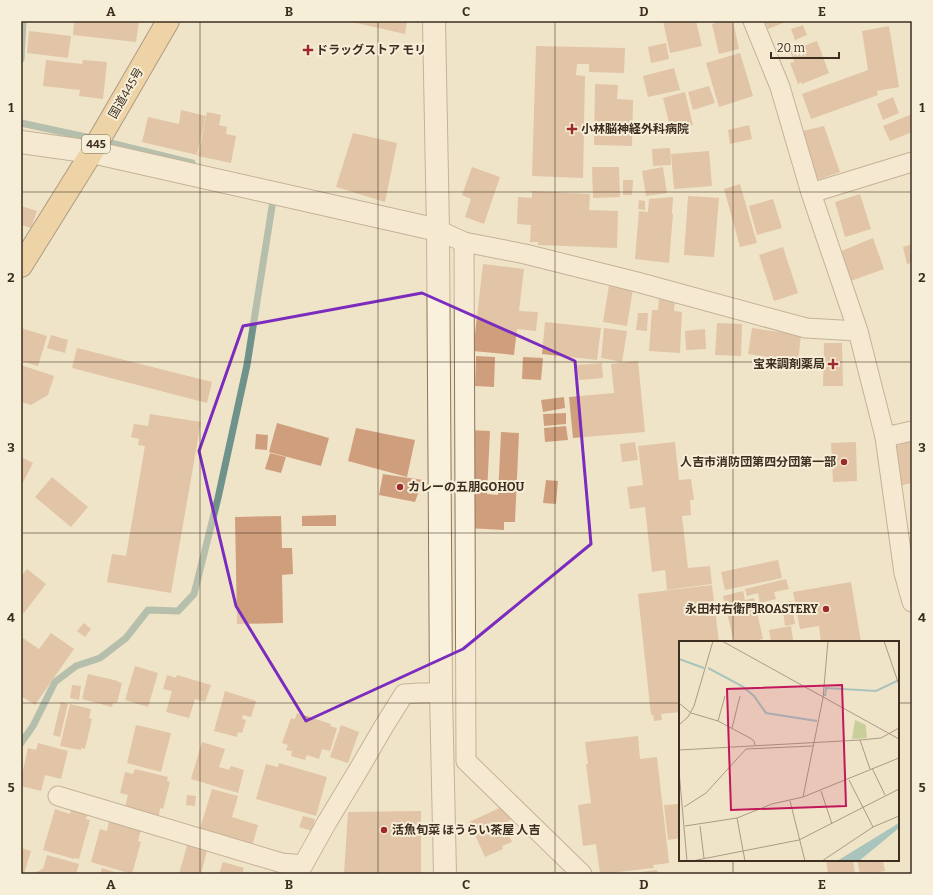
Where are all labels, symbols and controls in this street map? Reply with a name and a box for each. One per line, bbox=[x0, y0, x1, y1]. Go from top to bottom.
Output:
text: A bbox=[106, 4, 116, 19]
text: B bbox=[285, 4, 293, 19]
text: C bbox=[462, 4, 470, 19]
text: D bbox=[639, 4, 649, 19]
text: E bbox=[818, 4, 826, 19]
scale bar bbox=[771, 34, 839, 60]
text: 20 m bbox=[777, 41, 806, 55]
place label: ドラッグストア モリ bbox=[316, 43, 426, 57]
marker: ドラッグストア モリ bbox=[303, 45, 313, 55]
street label: 国道445号 bbox=[106, 65, 146, 121]
text: 1 bbox=[8, 100, 14, 115]
text: 1 bbox=[919, 100, 925, 115]
place label: 小林脳神経外科病院 bbox=[581, 122, 689, 136]
marker: 小林脳神経外科病院 bbox=[566, 123, 578, 135]
road number: 445 bbox=[82, 135, 110, 153]
text: 2 bbox=[7, 270, 15, 285]
text: 2 bbox=[918, 270, 926, 285]
place label: 宝来調剤薬局 bbox=[753, 357, 825, 371]
marker: 宝来調剤薬局 bbox=[828, 359, 838, 369]
text: 3 bbox=[7, 440, 15, 455]
text: 3 bbox=[918, 440, 926, 455]
place label: 人吉市消防団第四分団第一部 bbox=[680, 455, 836, 469]
marker: 人吉市消防団第四分団第一部 bbox=[839, 457, 849, 467]
place label: カレーの五朋GOHOU bbox=[408, 480, 525, 494]
marker: カレーの五朋GOHOU bbox=[395, 482, 405, 492]
place label: 永田村右衛門ROASTERY bbox=[685, 602, 818, 616]
marker: 永田村右衛門ROASTERY bbox=[821, 604, 831, 614]
text: 4 bbox=[7, 610, 15, 625]
text: 4 bbox=[918, 610, 926, 625]
inset map bbox=[679, 641, 899, 861]
text: 5 bbox=[7, 780, 15, 795]
text: 5 bbox=[918, 780, 926, 795]
place label: 活魚旬菜 ほうらい茶屋 人吉 bbox=[392, 823, 540, 837]
marker: 活魚旬菜 ほうらい茶屋 人吉 bbox=[379, 825, 389, 835]
text: A bbox=[106, 877, 116, 892]
text: B bbox=[285, 877, 293, 892]
text: C bbox=[462, 877, 470, 892]
text: D bbox=[639, 877, 649, 892]
text: E bbox=[818, 877, 826, 892]

